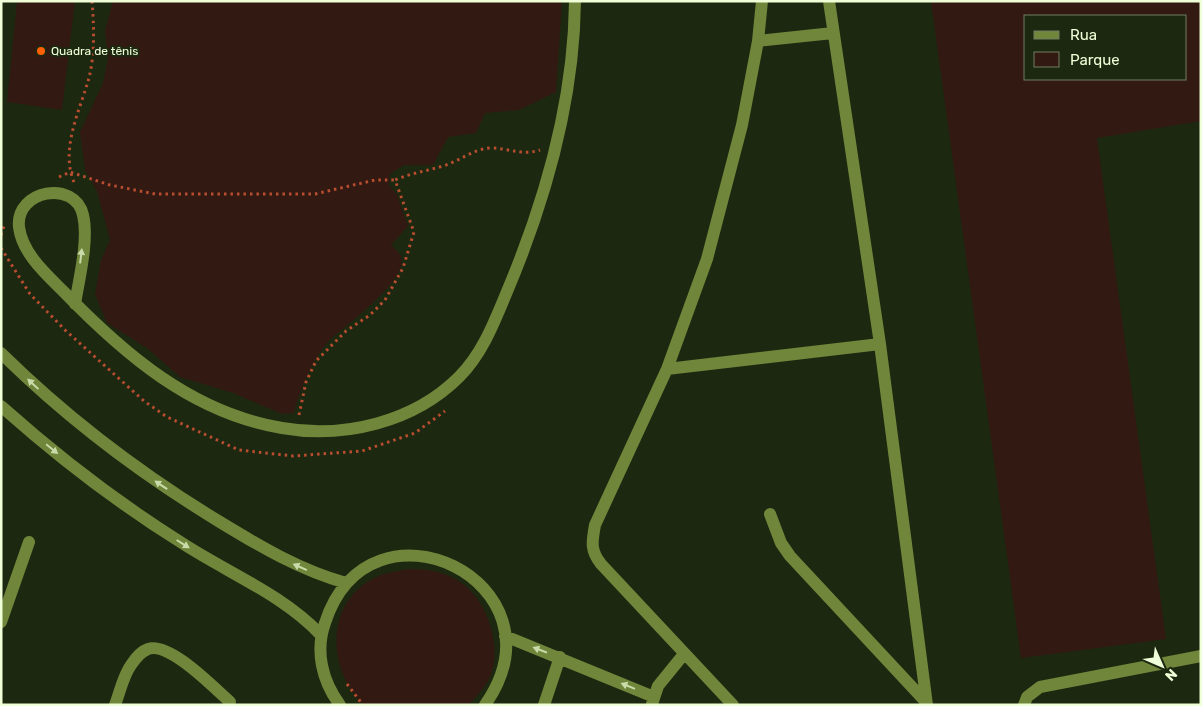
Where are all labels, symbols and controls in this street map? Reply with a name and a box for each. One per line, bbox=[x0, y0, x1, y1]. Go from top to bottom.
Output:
legend bbox=[1024, 15, 1187, 80]
text: Rua bbox=[1070, 26, 1097, 44]
place label: Quadra de tênis bbox=[51, 44, 138, 58]
marker: Quadra de tênis bbox=[35, 45, 47, 57]
text: Parque bbox=[1070, 51, 1120, 69]
one-way arrow bbox=[78, 248, 86, 264]
one-way arrow bbox=[28, 378, 40, 390]
one-way arrow bbox=[45, 443, 58, 454]
one-way arrow bbox=[154, 480, 167, 489]
one-way arrow bbox=[176, 539, 190, 549]
one-way arrow bbox=[293, 563, 307, 571]
north arrow bbox=[1137, 641, 1187, 691]
one-way arrow bbox=[532, 646, 547, 654]
text: N bbox=[1161, 665, 1180, 684]
one-way arrow bbox=[620, 682, 635, 690]

